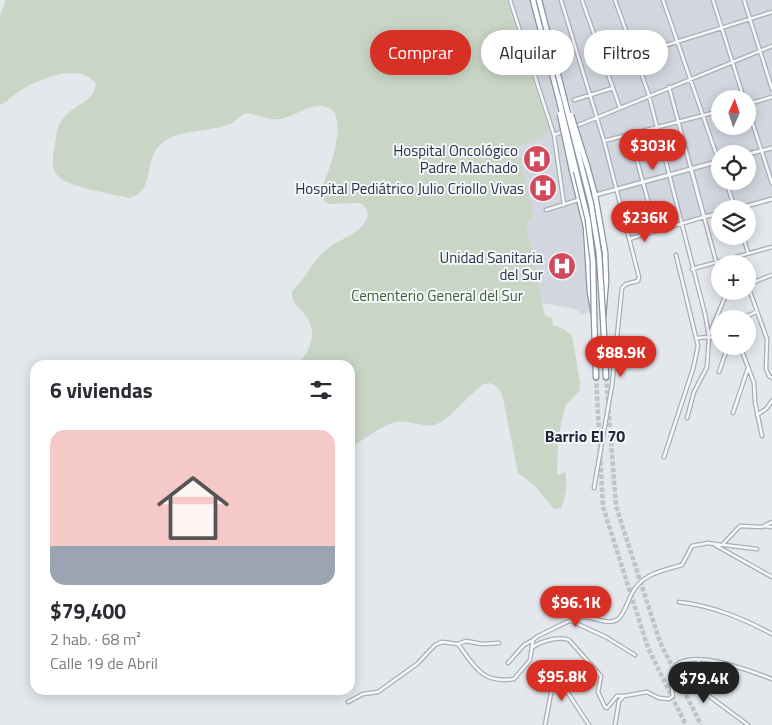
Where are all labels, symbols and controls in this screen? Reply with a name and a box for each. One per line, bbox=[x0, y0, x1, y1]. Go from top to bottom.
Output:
chip: Comprar bbox=[370, 30, 471, 75]
chip: Alquilar bbox=[481, 30, 574, 75]
chip: Filtros bbox=[584, 30, 668, 75]
north arrow bbox=[711, 90, 756, 135]
map controls bbox=[711, 90, 756, 355]
pin: $303K bbox=[618, 128, 688, 171]
text: $303K bbox=[630, 133, 676, 157]
place label: Hospital Oncológico Padre Machado bbox=[393, 139, 518, 179]
hospital icon: Hospital Oncológico Padre Machado bbox=[522, 144, 552, 174]
button: locate bbox=[711, 145, 756, 190]
hospital icon: Hospital Pediátrico Julio Criollo Vivas bbox=[528, 173, 558, 203]
place label: Hospital Pediátrico Julio Criollo Vivas bbox=[295, 177, 524, 200]
pin: $236K bbox=[610, 200, 680, 243]
button: layers bbox=[711, 200, 756, 245]
text: $236K bbox=[622, 205, 668, 229]
place label: Unidad Sanitaria del Sur bbox=[440, 246, 543, 286]
hospital icon: Unidad Sanitaria del Sur bbox=[547, 251, 577, 281]
button: + bbox=[711, 255, 756, 300]
park label: Cementerio General del Sur bbox=[351, 284, 523, 307]
button: − bbox=[711, 310, 756, 355]
pin: $88.9K bbox=[580, 336, 662, 378]
text: $88.9K bbox=[596, 340, 646, 364]
text: 6 viviendas bbox=[50, 374, 153, 406]
icon: filters bbox=[307, 376, 335, 404]
district label: Barrio El 70 bbox=[545, 424, 625, 448]
icon: home bbox=[148, 463, 238, 553]
pin: $96.1K bbox=[535, 586, 617, 628]
text: $96.1K bbox=[551, 590, 601, 614]
text: $79,400 bbox=[50, 595, 126, 627]
text: 2 hab. · 68 m² bbox=[50, 627, 141, 651]
text: Calle 19 de Abril bbox=[50, 651, 158, 675]
pin: $95.8K bbox=[521, 660, 603, 702]
pin: $79.4K bbox=[663, 662, 745, 704]
text: $95.8K bbox=[537, 664, 587, 688]
text: $79.4K bbox=[679, 666, 729, 690]

